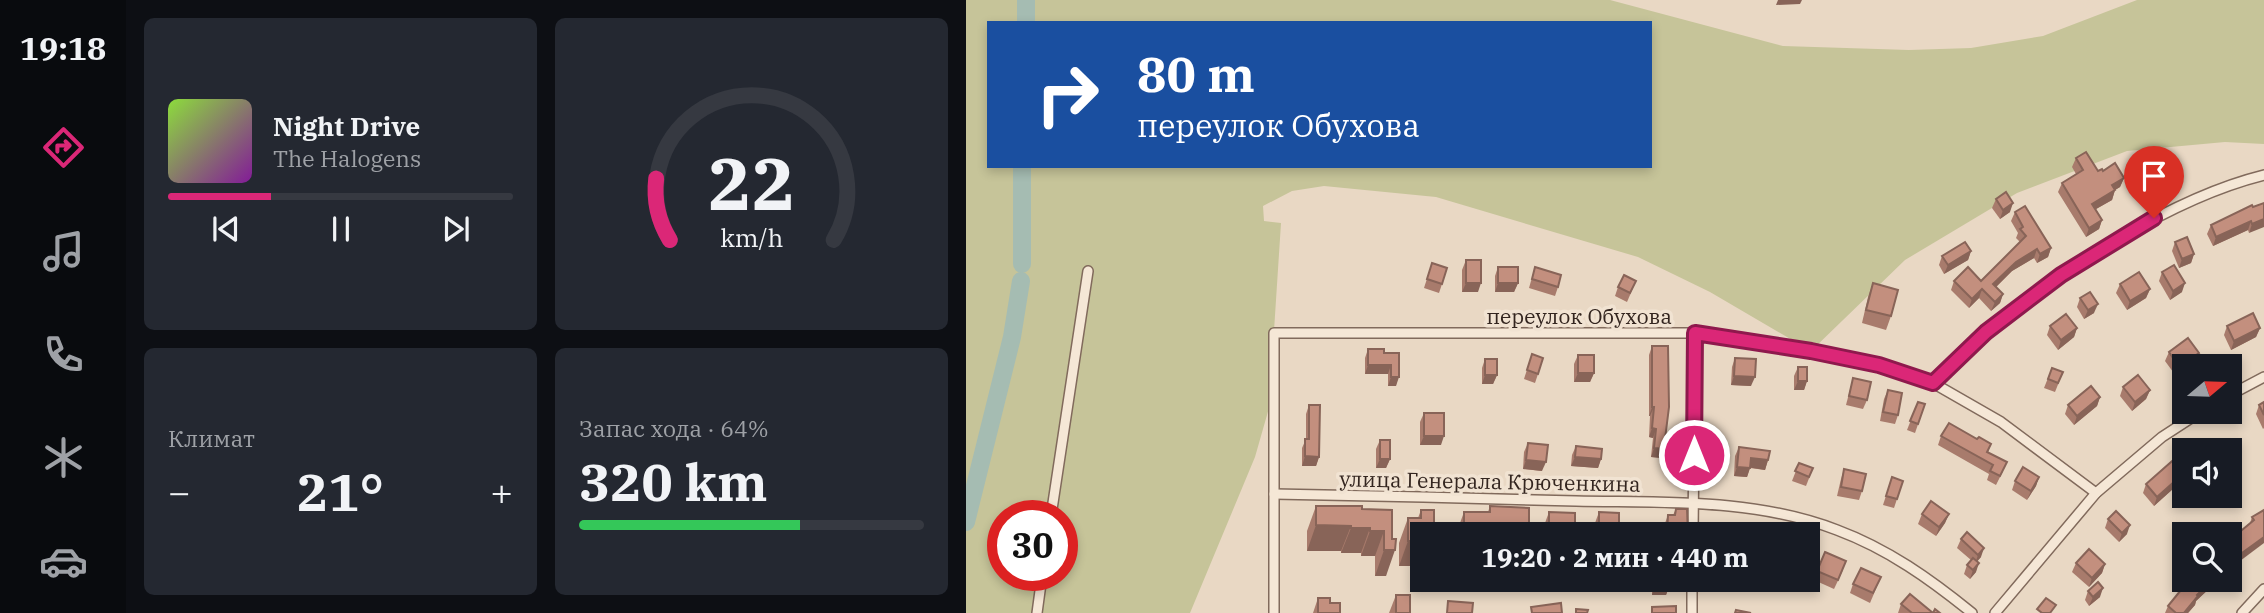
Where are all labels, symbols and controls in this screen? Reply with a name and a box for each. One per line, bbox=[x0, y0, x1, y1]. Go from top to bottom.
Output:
text: 19:18 bbox=[20, 27, 106, 69]
text: 80 m bbox=[1137, 42, 1255, 105]
icon: right bbox=[1022, 49, 1113, 140]
text: переулок Обухова bbox=[1137, 104, 1420, 146]
text: Night Drive bbox=[273, 109, 420, 143]
icon: directions bbox=[39, 123, 88, 172]
text: 22 bbox=[708, 135, 795, 230]
text: The Halogens bbox=[273, 143, 421, 173]
pin bbox=[2124, 146, 2184, 218]
icon: arrive bbox=[2135, 157, 2173, 195]
icon: previous bbox=[207, 210, 245, 248]
icon: pause bbox=[322, 210, 360, 248]
icon: next bbox=[437, 210, 475, 248]
text: km/h bbox=[720, 221, 783, 254]
icon: music bbox=[39, 227, 88, 276]
street label: переулок Обухова bbox=[1486, 302, 1672, 330]
icon: phone bbox=[39, 330, 88, 379]
north arrow bbox=[2172, 354, 2242, 424]
map controls bbox=[2172, 354, 2242, 592]
text: Запас хода · 64% bbox=[579, 413, 769, 443]
position arrow bbox=[1657, 418, 1731, 492]
text: Климат bbox=[168, 423, 255, 453]
icon: climate bbox=[39, 433, 88, 482]
button: sound bbox=[2172, 438, 2242, 508]
text: 320 km bbox=[579, 448, 768, 515]
text: 21° bbox=[297, 458, 384, 525]
street label: улица Генерала Крюченкина bbox=[1339, 464, 1641, 498]
text: − bbox=[168, 467, 191, 516]
text: + bbox=[490, 467, 513, 516]
speed limit sign: 30 bbox=[987, 500, 1078, 591]
button: search bbox=[2172, 522, 2242, 592]
icon: car bbox=[39, 537, 88, 586]
text: 19:20 · 2 мин · 440 m bbox=[1481, 540, 1749, 574]

